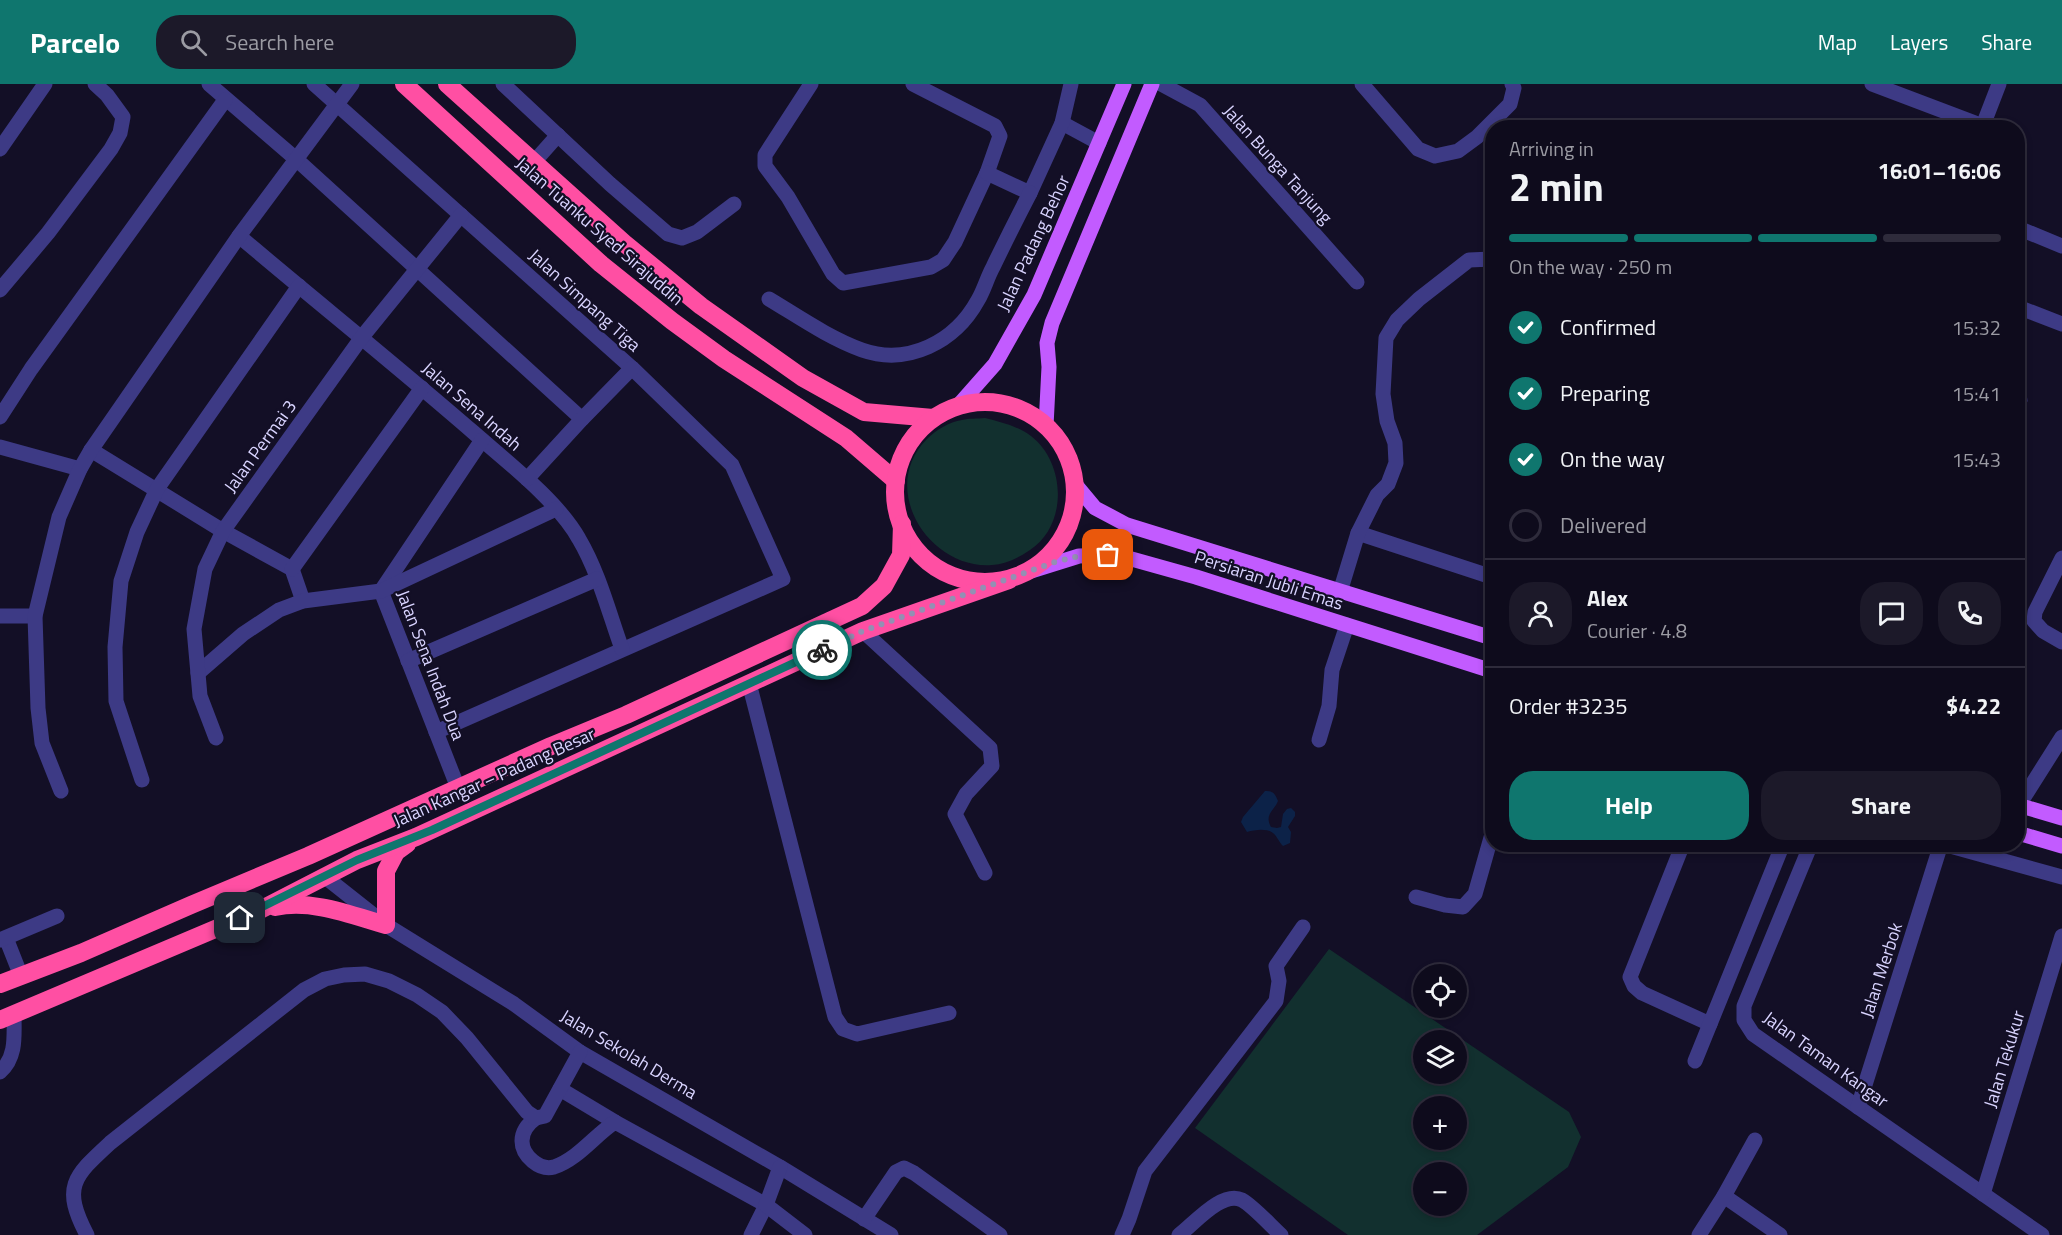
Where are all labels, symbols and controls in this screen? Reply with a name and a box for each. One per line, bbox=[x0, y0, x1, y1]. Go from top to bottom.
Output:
search box bbox=[156, 15, 576, 69]
text: Parcelo bbox=[30, 21, 120, 64]
text: Search here bbox=[225, 25, 334, 59]
icon: search bbox=[177, 26, 210, 59]
text: Map bbox=[1818, 26, 1857, 58]
text: Layers bbox=[1890, 26, 1948, 58]
text: Share bbox=[1981, 26, 2032, 58]
street label: Jalan Bunga Tanjung bbox=[1217, 98, 1339, 230]
text: Arriving in bbox=[1509, 133, 1594, 164]
street label: Jalan Tuanku Syed Sirajuddin bbox=[510, 150, 690, 312]
text: 16:01–16:06 bbox=[1878, 154, 2001, 188]
text: 2 min bbox=[1509, 157, 1604, 216]
street label: Jalan Padang Behor bbox=[990, 170, 1076, 316]
street label: Jalan Simpang Tiga bbox=[523, 242, 647, 358]
text: On the way · 250 m bbox=[1509, 251, 1672, 282]
text: Confirmed bbox=[1560, 310, 1656, 344]
icon: check bbox=[1509, 311, 1542, 344]
text: 15:32 bbox=[1952, 312, 2001, 343]
street label: Jalan Sena Indah bbox=[416, 355, 528, 457]
text: Preparing bbox=[1560, 376, 1650, 410]
icon: check bbox=[1509, 377, 1542, 410]
text: 15:41 bbox=[1952, 378, 2001, 409]
street label: Jalan Permai 3 bbox=[217, 394, 303, 498]
text: On the way bbox=[1560, 442, 1665, 476]
icon: check bbox=[1509, 443, 1542, 476]
text: 15:43 bbox=[1952, 444, 2001, 475]
text: Delivered bbox=[1560, 508, 1647, 542]
pin bbox=[1082, 529, 1133, 580]
icon: bag bbox=[1091, 538, 1124, 571]
street label: Persiaran Jubli Emas bbox=[1191, 543, 1347, 617]
text: Alex bbox=[1587, 581, 1628, 615]
button: person bbox=[1509, 582, 1572, 645]
button: chat bbox=[1860, 582, 1923, 645]
button: phone bbox=[1938, 582, 2001, 645]
street label: Jalan Sena Indah Dua bbox=[390, 586, 472, 744]
text: Courier · 4.8 bbox=[1587, 615, 1687, 646]
courier bbox=[792, 620, 852, 680]
icon: bike bbox=[806, 634, 839, 667]
text: Order #3235 bbox=[1509, 689, 1628, 723]
text: $4.22 bbox=[1946, 689, 2001, 723]
street label: Jalan Kangar – Padang Besar bbox=[389, 720, 599, 834]
button: Help bbox=[1509, 771, 1749, 840]
button: Share bbox=[1761, 771, 2001, 840]
pin bbox=[214, 892, 265, 943]
icon: home bbox=[223, 901, 256, 934]
street label: Jalan Merbok bbox=[1853, 918, 1909, 1021]
map controls bbox=[1413, 964, 1467, 1216]
button: locate bbox=[1413, 964, 1467, 1018]
street label: Jalan Sekolah Derma bbox=[555, 1002, 703, 1106]
street label: Jalan Taman Kangar bbox=[1758, 1004, 1894, 1114]
street label: Jalan Tekukur bbox=[1976, 1007, 2032, 1111]
button: layers bbox=[1413, 1030, 1467, 1084]
button: + bbox=[1413, 1096, 1467, 1150]
button: − bbox=[1413, 1162, 1467, 1216]

